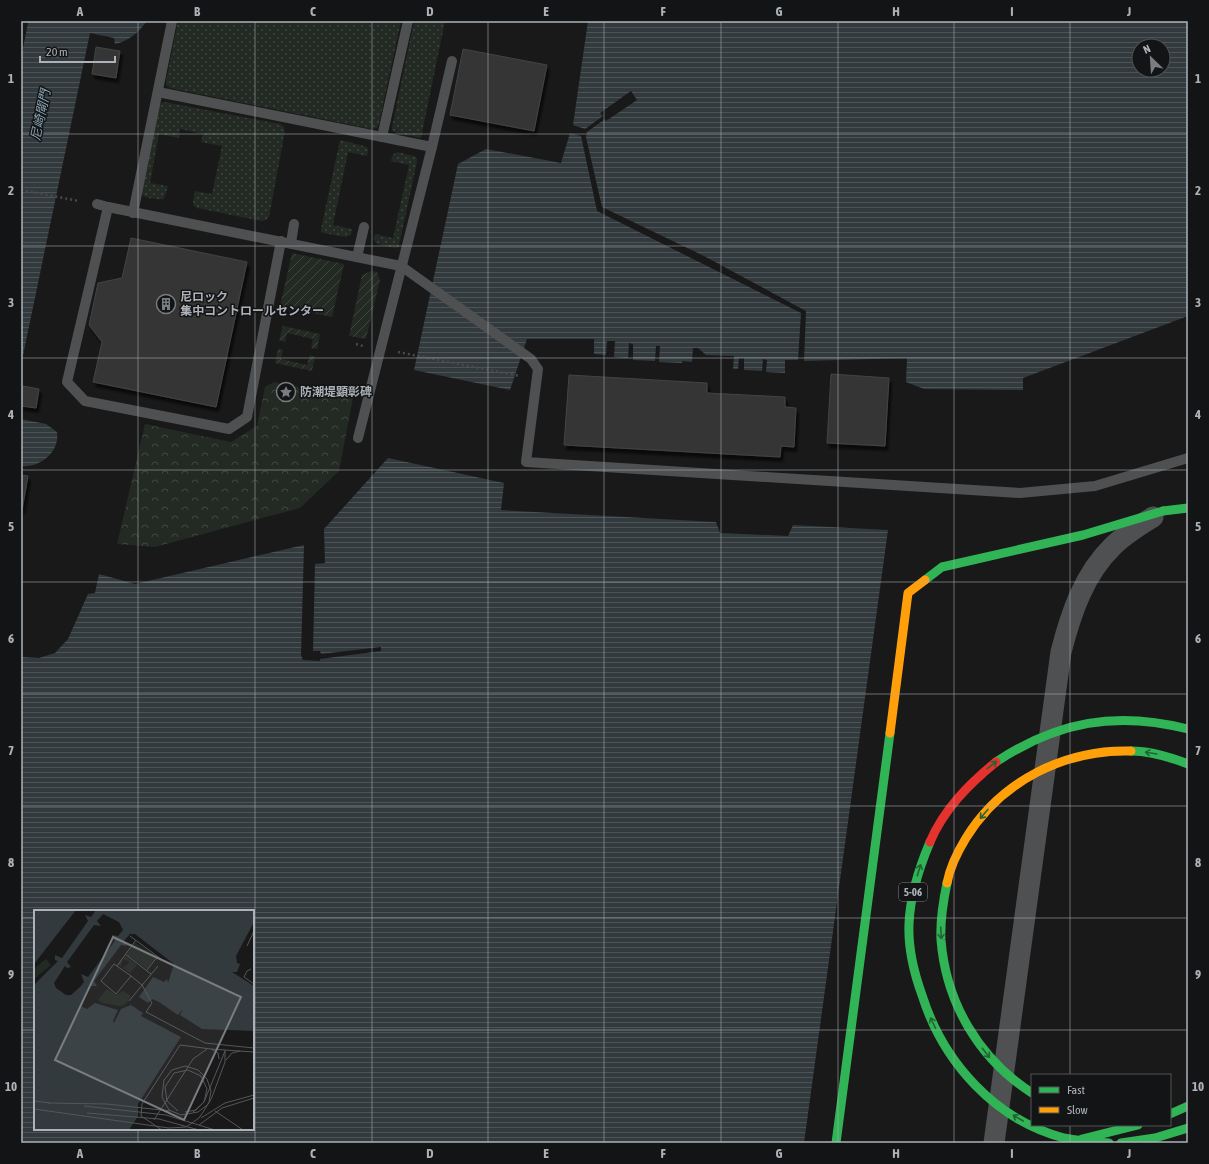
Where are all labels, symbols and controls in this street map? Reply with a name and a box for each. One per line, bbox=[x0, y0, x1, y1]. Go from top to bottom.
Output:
text: A bbox=[76, 4, 84, 19]
text: B bbox=[194, 4, 201, 19]
text: C bbox=[310, 4, 316, 19]
text: D bbox=[426, 4, 434, 19]
text: E bbox=[543, 4, 549, 19]
text: F bbox=[660, 4, 666, 19]
text: G bbox=[776, 4, 783, 19]
text: H bbox=[892, 4, 900, 19]
text: I bbox=[1010, 4, 1014, 19]
text: J bbox=[1126, 4, 1131, 19]
scale bar bbox=[40, 38, 115, 64]
north arrow bbox=[1131, 38, 1171, 78]
text: N bbox=[1141, 42, 1152, 56]
text: 20 m bbox=[46, 45, 68, 59]
text: 1 bbox=[8, 71, 14, 86]
text: 1 bbox=[1195, 71, 1201, 86]
water label: 尼崎閘門 bbox=[28, 86, 54, 142]
text: 2 bbox=[8, 183, 14, 198]
text: 2 bbox=[1195, 183, 1201, 198]
place label: 尼ロック 集中コントロールセンター bbox=[180, 290, 324, 318]
building icon: 尼ロック 集中コントロールセンター bbox=[155, 293, 177, 315]
text: 3 bbox=[8, 295, 14, 310]
text: 3 bbox=[1195, 295, 1201, 310]
place icon: 防潮堤顕彰碑 bbox=[275, 381, 297, 403]
place label: 防潮堤顕彰碑 bbox=[300, 385, 372, 399]
text: 4 bbox=[7, 407, 14, 422]
text: 4 bbox=[1194, 407, 1201, 422]
text: 5 bbox=[8, 519, 14, 534]
text: 5 bbox=[1195, 519, 1201, 534]
text: 6 bbox=[8, 631, 14, 646]
text: 6 bbox=[1195, 631, 1201, 646]
text: 7 bbox=[8, 743, 14, 758]
text: 7 bbox=[1195, 743, 1201, 758]
one-way arrow bbox=[1145, 749, 1158, 757]
one-way arrow bbox=[986, 760, 997, 769]
one-way arrow bbox=[979, 809, 989, 819]
text: 8 bbox=[8, 855, 14, 870]
text: 8 bbox=[1195, 855, 1201, 870]
one-way arrow bbox=[916, 863, 923, 876]
road number: 5-06 bbox=[899, 883, 927, 901]
inset map bbox=[34, 910, 254, 1130]
one-way arrow bbox=[937, 926, 944, 939]
text: 9 bbox=[8, 967, 14, 982]
text: 9 bbox=[1195, 967, 1201, 982]
one-way arrow bbox=[929, 1017, 936, 1029]
one-way arrow bbox=[981, 1047, 990, 1058]
legend bbox=[1031, 1074, 1171, 1126]
text: 10 bbox=[5, 1079, 17, 1094]
text: 10 bbox=[1192, 1079, 1204, 1094]
text: Fast bbox=[1067, 1083, 1085, 1097]
text: Slow bbox=[1067, 1103, 1088, 1117]
one-way arrow bbox=[1012, 1114, 1024, 1122]
text: A bbox=[76, 1146, 84, 1161]
text: B bbox=[194, 1146, 201, 1161]
text: C bbox=[310, 1146, 316, 1161]
text: D bbox=[426, 1146, 434, 1161]
text: E bbox=[543, 1146, 549, 1161]
text: F bbox=[660, 1146, 666, 1161]
text: G bbox=[776, 1146, 783, 1161]
text: H bbox=[892, 1146, 900, 1161]
text: I bbox=[1010, 1146, 1014, 1161]
text: J bbox=[1126, 1146, 1131, 1161]

